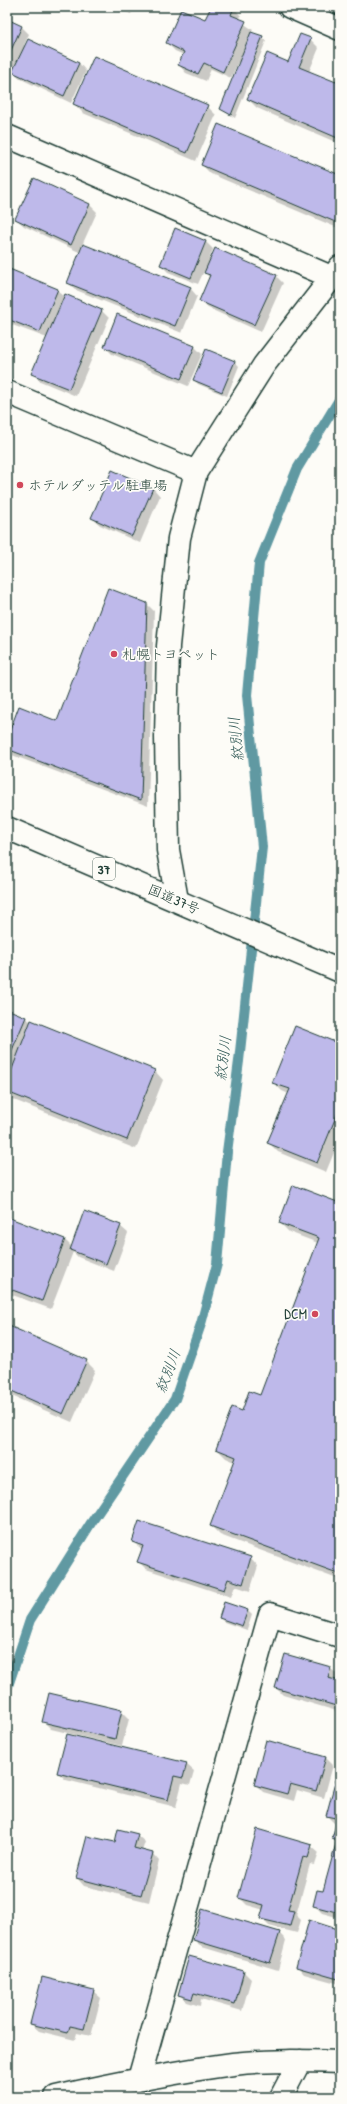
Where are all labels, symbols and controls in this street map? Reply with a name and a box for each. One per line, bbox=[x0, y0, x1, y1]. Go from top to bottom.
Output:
place label: ホテルダッテル駐車場 bbox=[28, 475, 167, 494]
marker: ホテルダッテル駐車場 bbox=[15, 480, 25, 490]
place label: 札幌トヨペット bbox=[122, 644, 220, 663]
marker: 札幌トヨペット bbox=[109, 649, 119, 659]
water label: 紋別川 bbox=[223, 716, 248, 763]
road number: 37 bbox=[93, 858, 115, 880]
street label: 国道37号 bbox=[145, 879, 203, 918]
water label: 紋別川 bbox=[209, 1034, 236, 1082]
place label: DCM bbox=[284, 1304, 307, 1323]
marker: DCM bbox=[310, 1309, 320, 1319]
water label: 紋別川 bbox=[150, 1346, 185, 1396]

